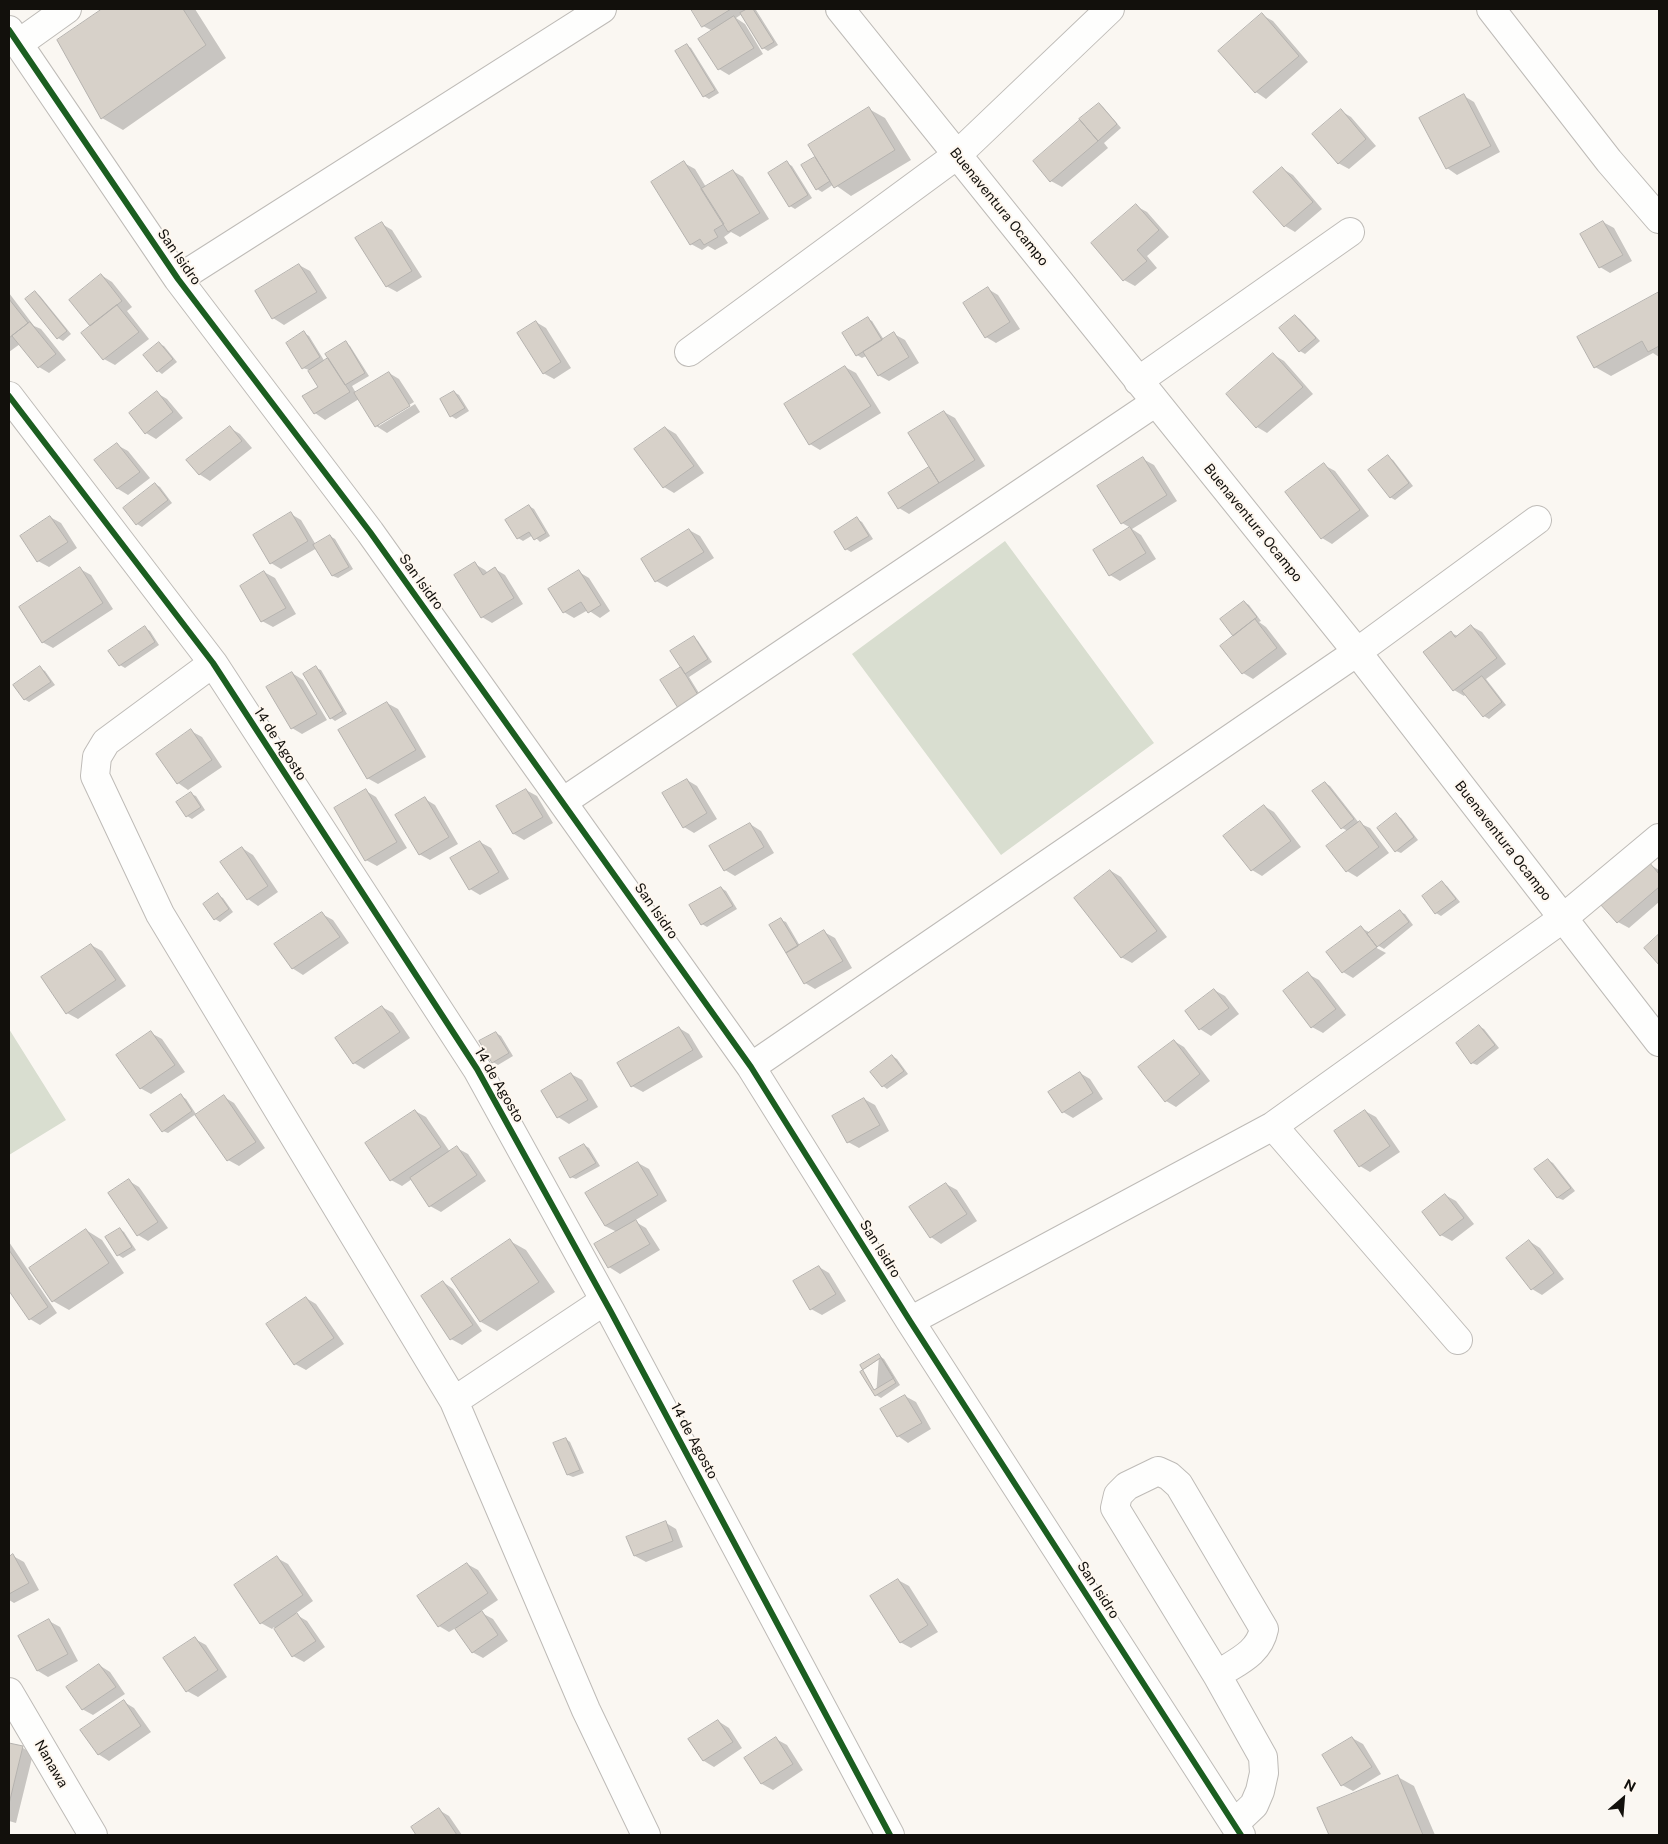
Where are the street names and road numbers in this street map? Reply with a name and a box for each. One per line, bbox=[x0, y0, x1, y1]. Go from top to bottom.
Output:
street label: Buenaventura Ocampo bbox=[946, 144, 1052, 270]
street label: San Isidro bbox=[154, 226, 204, 288]
street label: Buenaventura Ocampo bbox=[1200, 460, 1306, 586]
street label: San Isidro bbox=[395, 551, 447, 613]
street label: 14 de Agosto bbox=[250, 704, 310, 784]
street label: Buenaventura Ocampo bbox=[1451, 778, 1555, 904]
street label: San Isidro bbox=[631, 880, 681, 942]
street label: 14 de Agosto bbox=[471, 1045, 527, 1125]
street label: San Isidro bbox=[856, 1217, 904, 1281]
street label: 14 de Agosto bbox=[667, 1400, 721, 1482]
street label: San Isidro bbox=[1073, 1558, 1123, 1622]
street label: Nanawa bbox=[31, 1737, 71, 1791]

